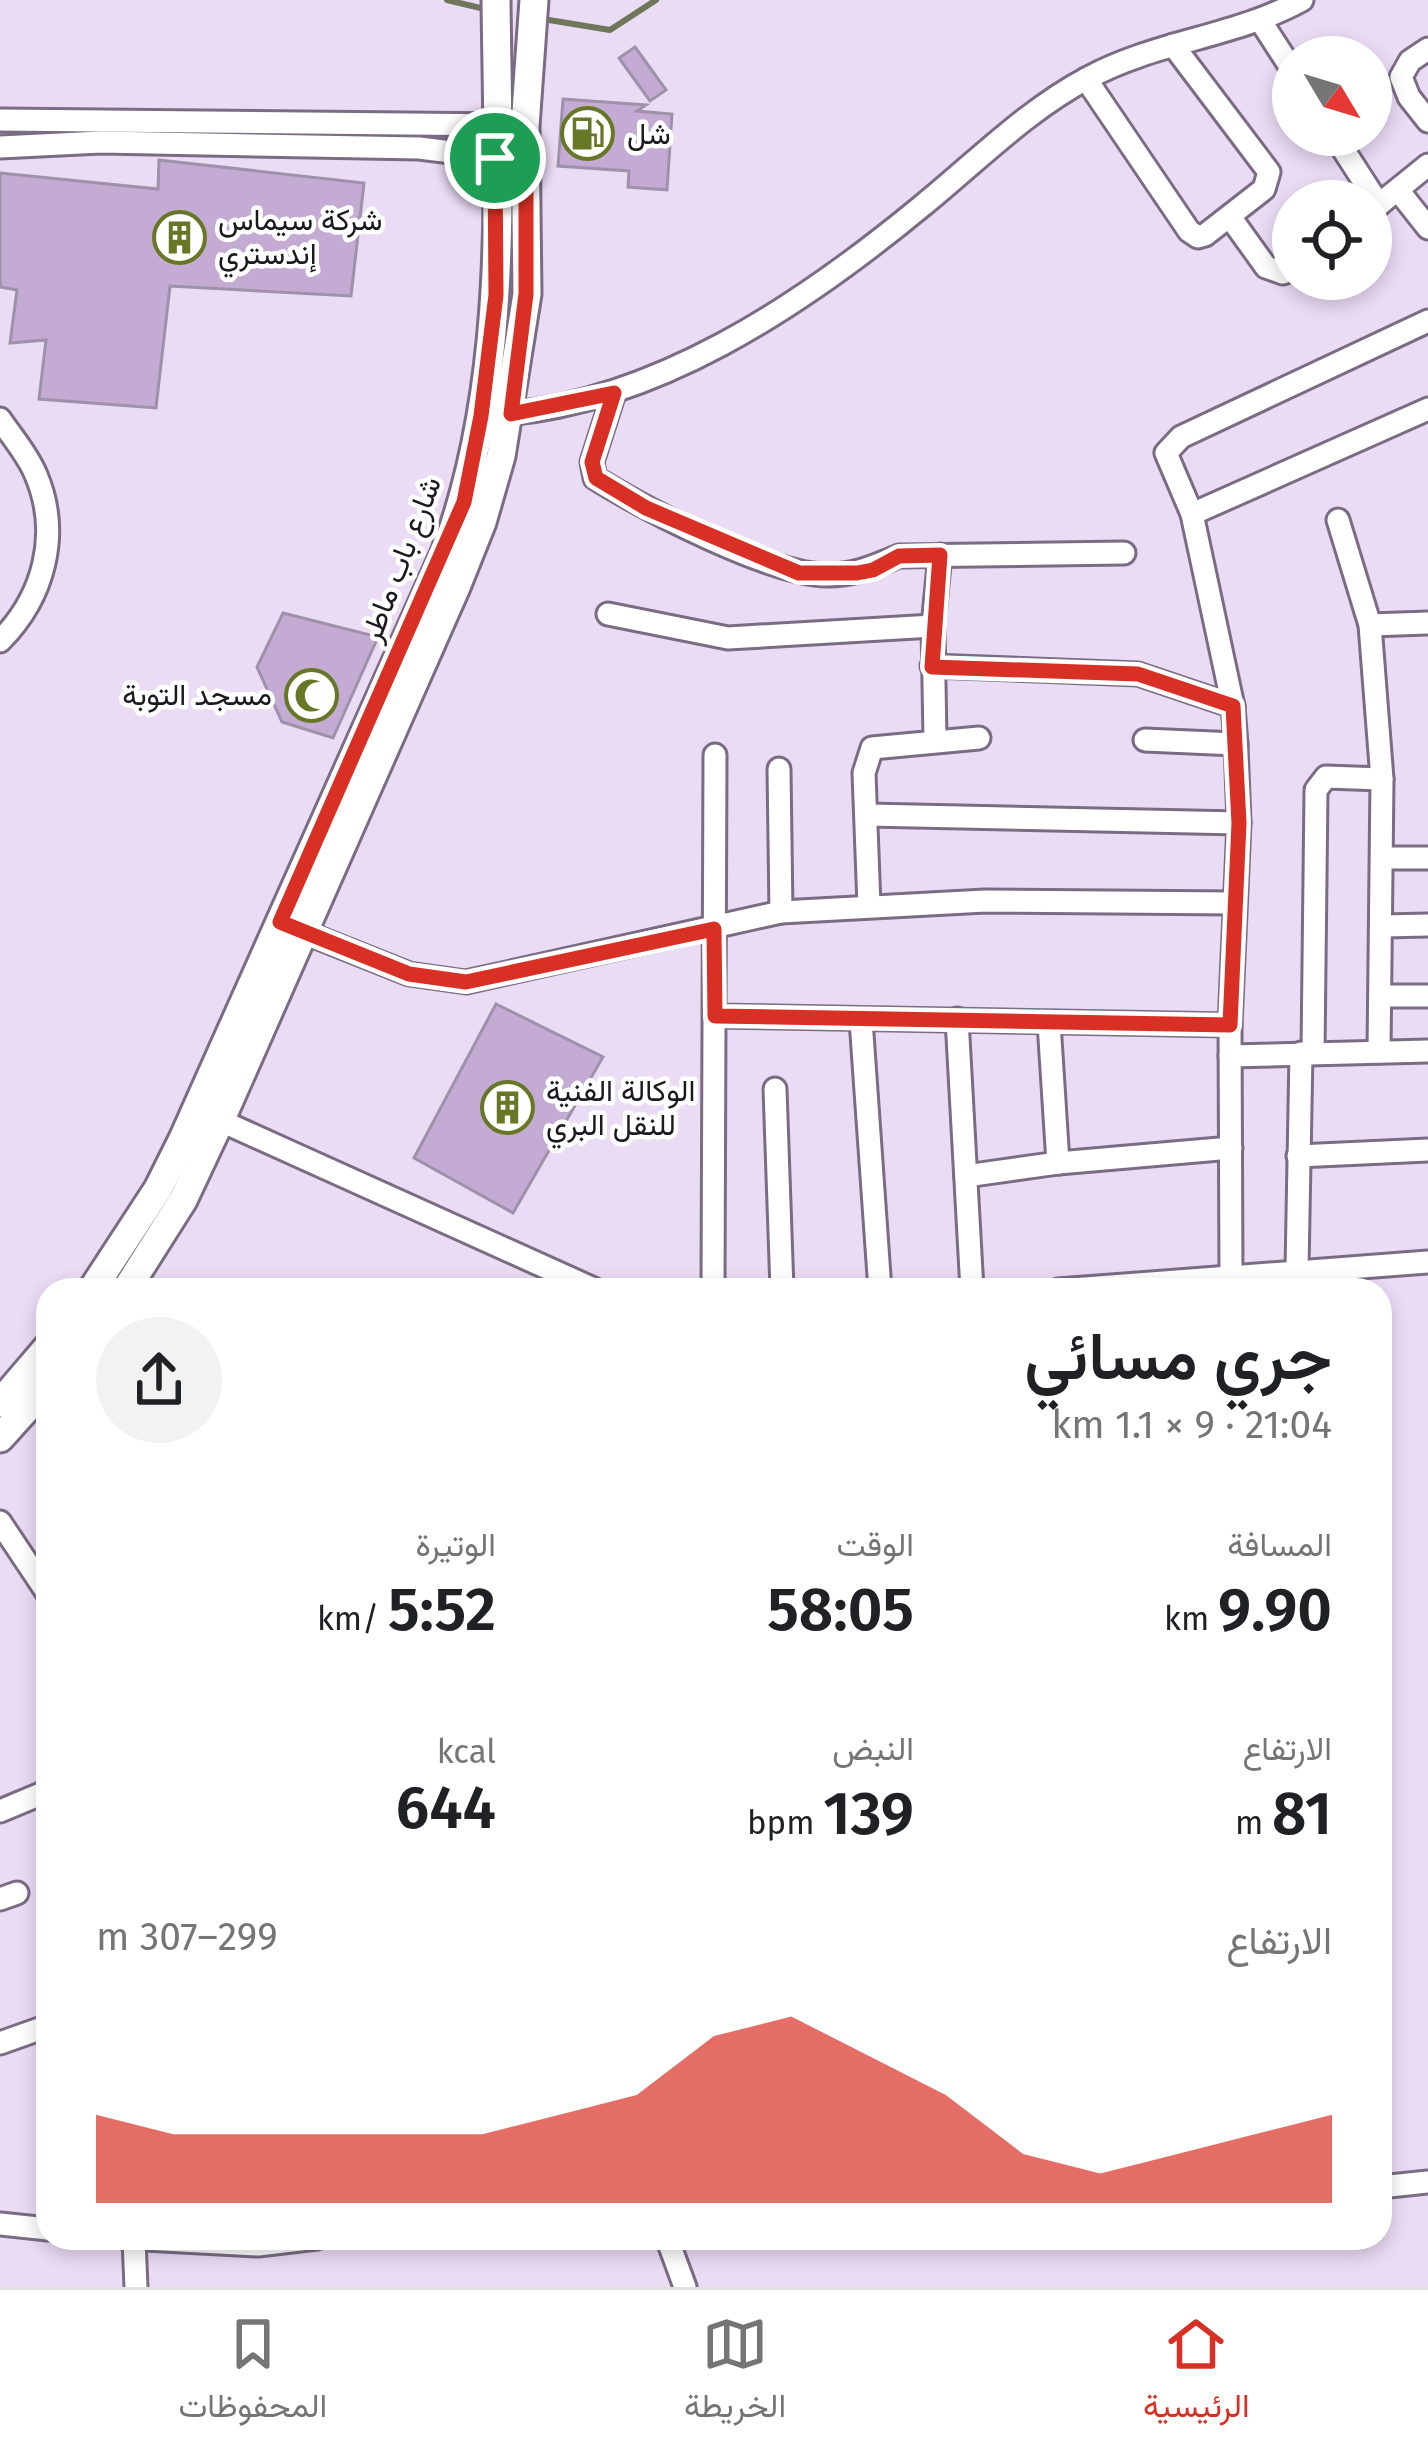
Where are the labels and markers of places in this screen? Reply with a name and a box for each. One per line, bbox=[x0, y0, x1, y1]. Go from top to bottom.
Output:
fuel station icon: شل bbox=[560, 106, 616, 162]
pin bbox=[444, 107, 546, 209]
place label: شل bbox=[627, 116, 671, 152]
place label: شركة سيماس إندستري bbox=[218, 202, 382, 278]
building icon: شركة سيماس إندستري bbox=[151, 209, 207, 265]
mosque icon: مسجد التوبة bbox=[283, 667, 339, 723]
place label: مسجد التوبة bbox=[122, 677, 272, 713]
place label: الوكالة الفنية للنقل البري bbox=[546, 1073, 695, 1149]
building icon: الوكالة الفنية للنقل البري bbox=[479, 1080, 535, 1136]

